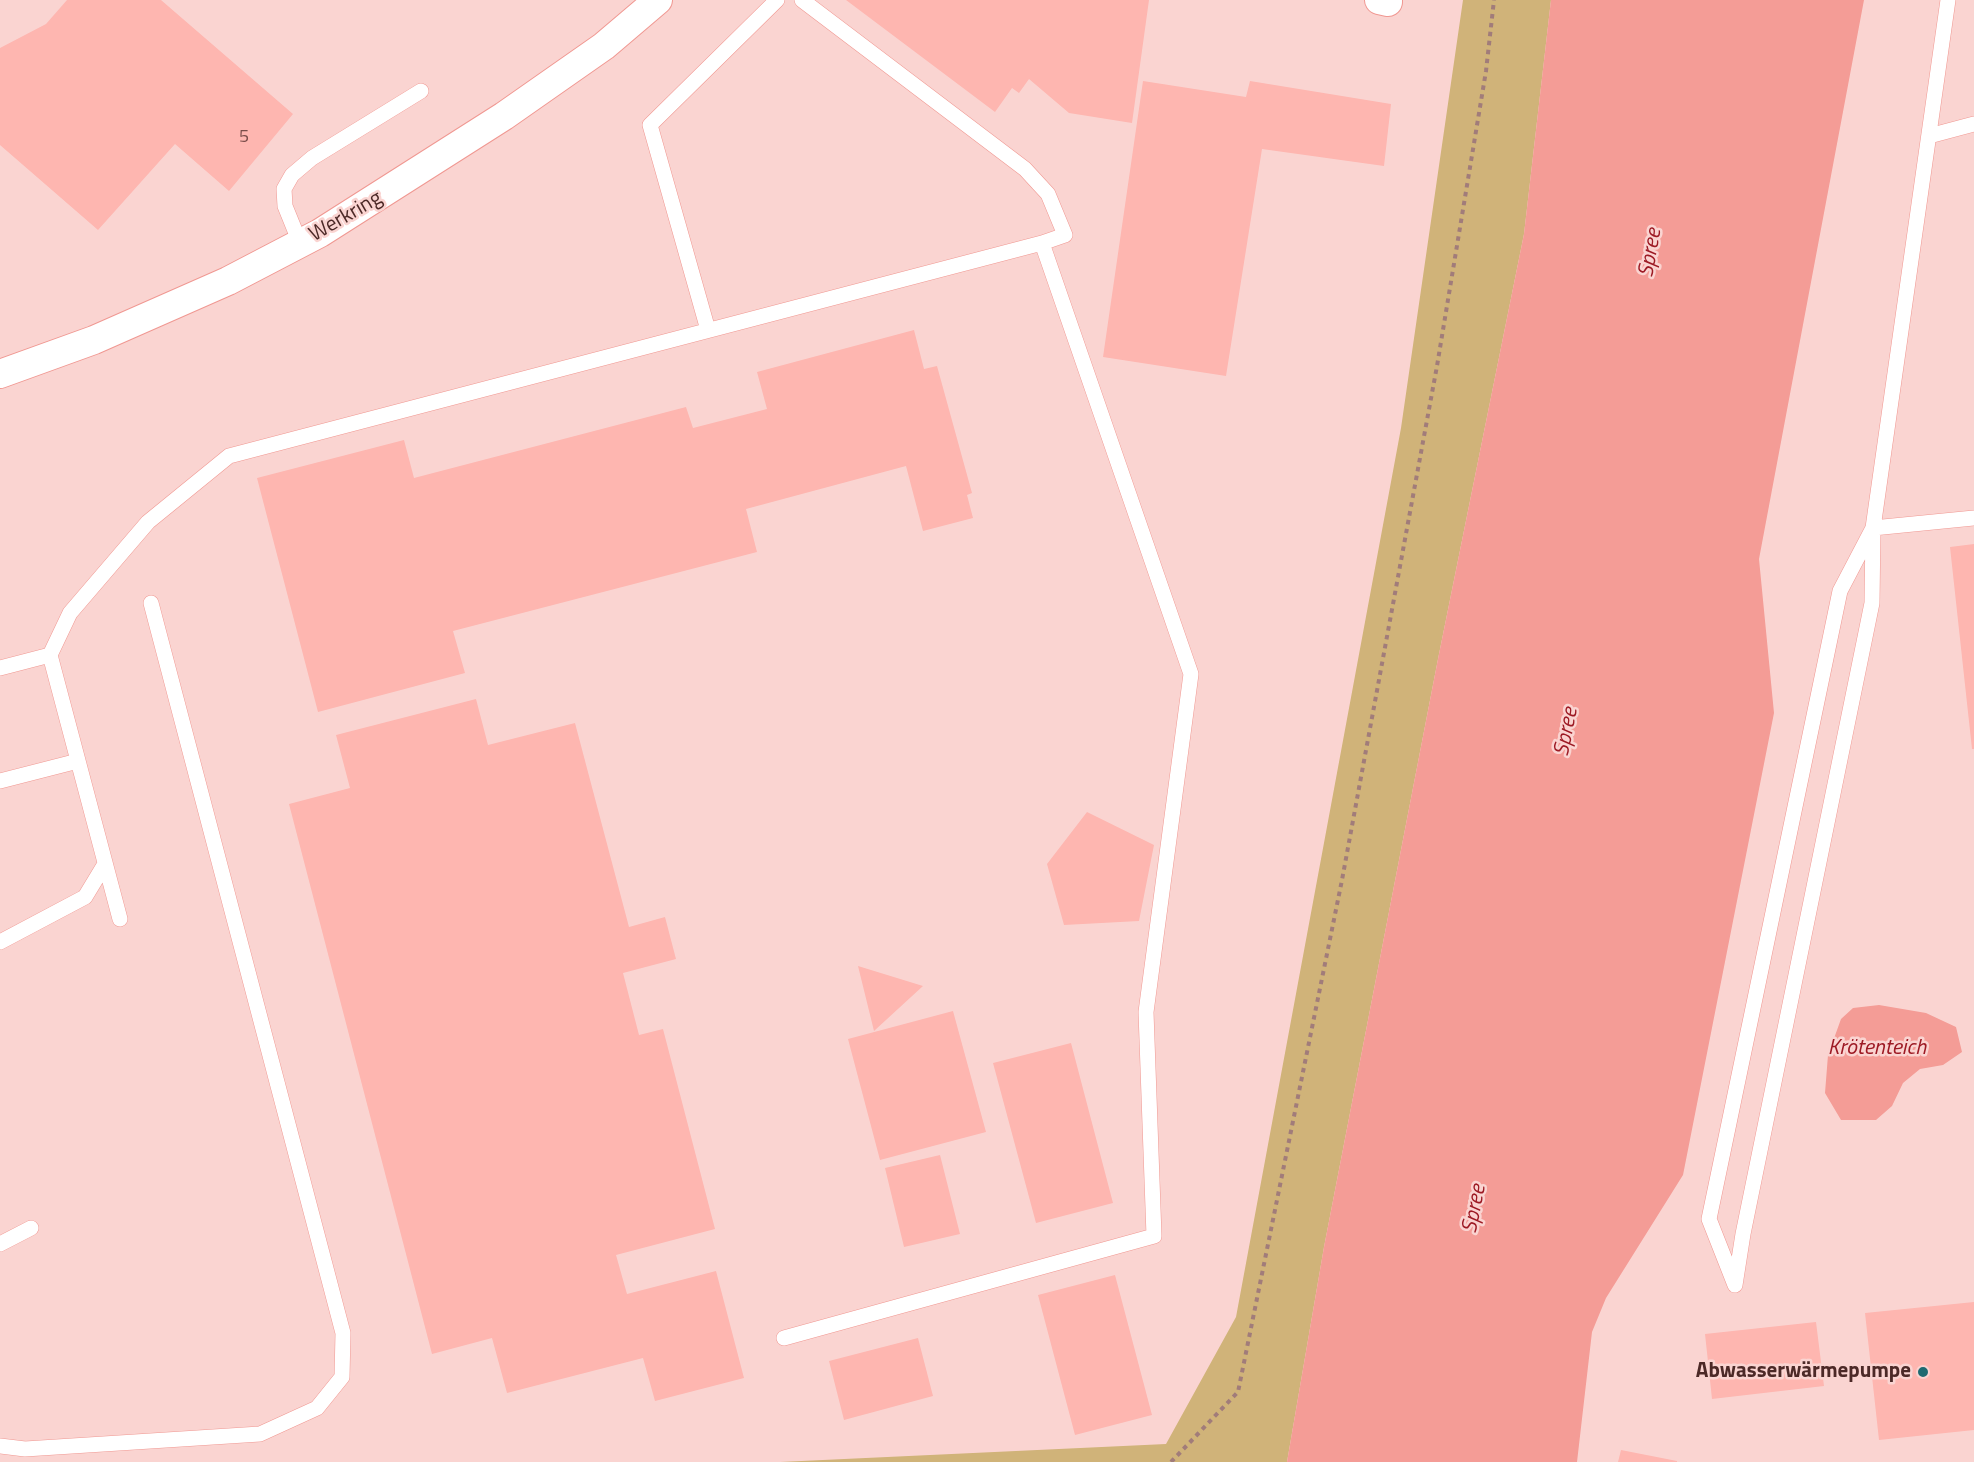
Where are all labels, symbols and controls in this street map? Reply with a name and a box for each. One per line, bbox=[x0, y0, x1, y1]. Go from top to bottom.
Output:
house number: 5 bbox=[239, 127, 249, 149]
street label: Werkring bbox=[305, 186, 387, 248]
water label: Spree bbox=[1634, 227, 1668, 279]
water label: Spree bbox=[1549, 705, 1585, 759]
water label: Krötenteich bbox=[1828, 1036, 1926, 1062]
water label: Spree bbox=[1457, 1182, 1493, 1236]
place label: Abwasserwärmepumpe bbox=[1696, 1359, 1911, 1385]
marker: Abwasserwärmepumpe bbox=[1916, 1365, 1930, 1379]

